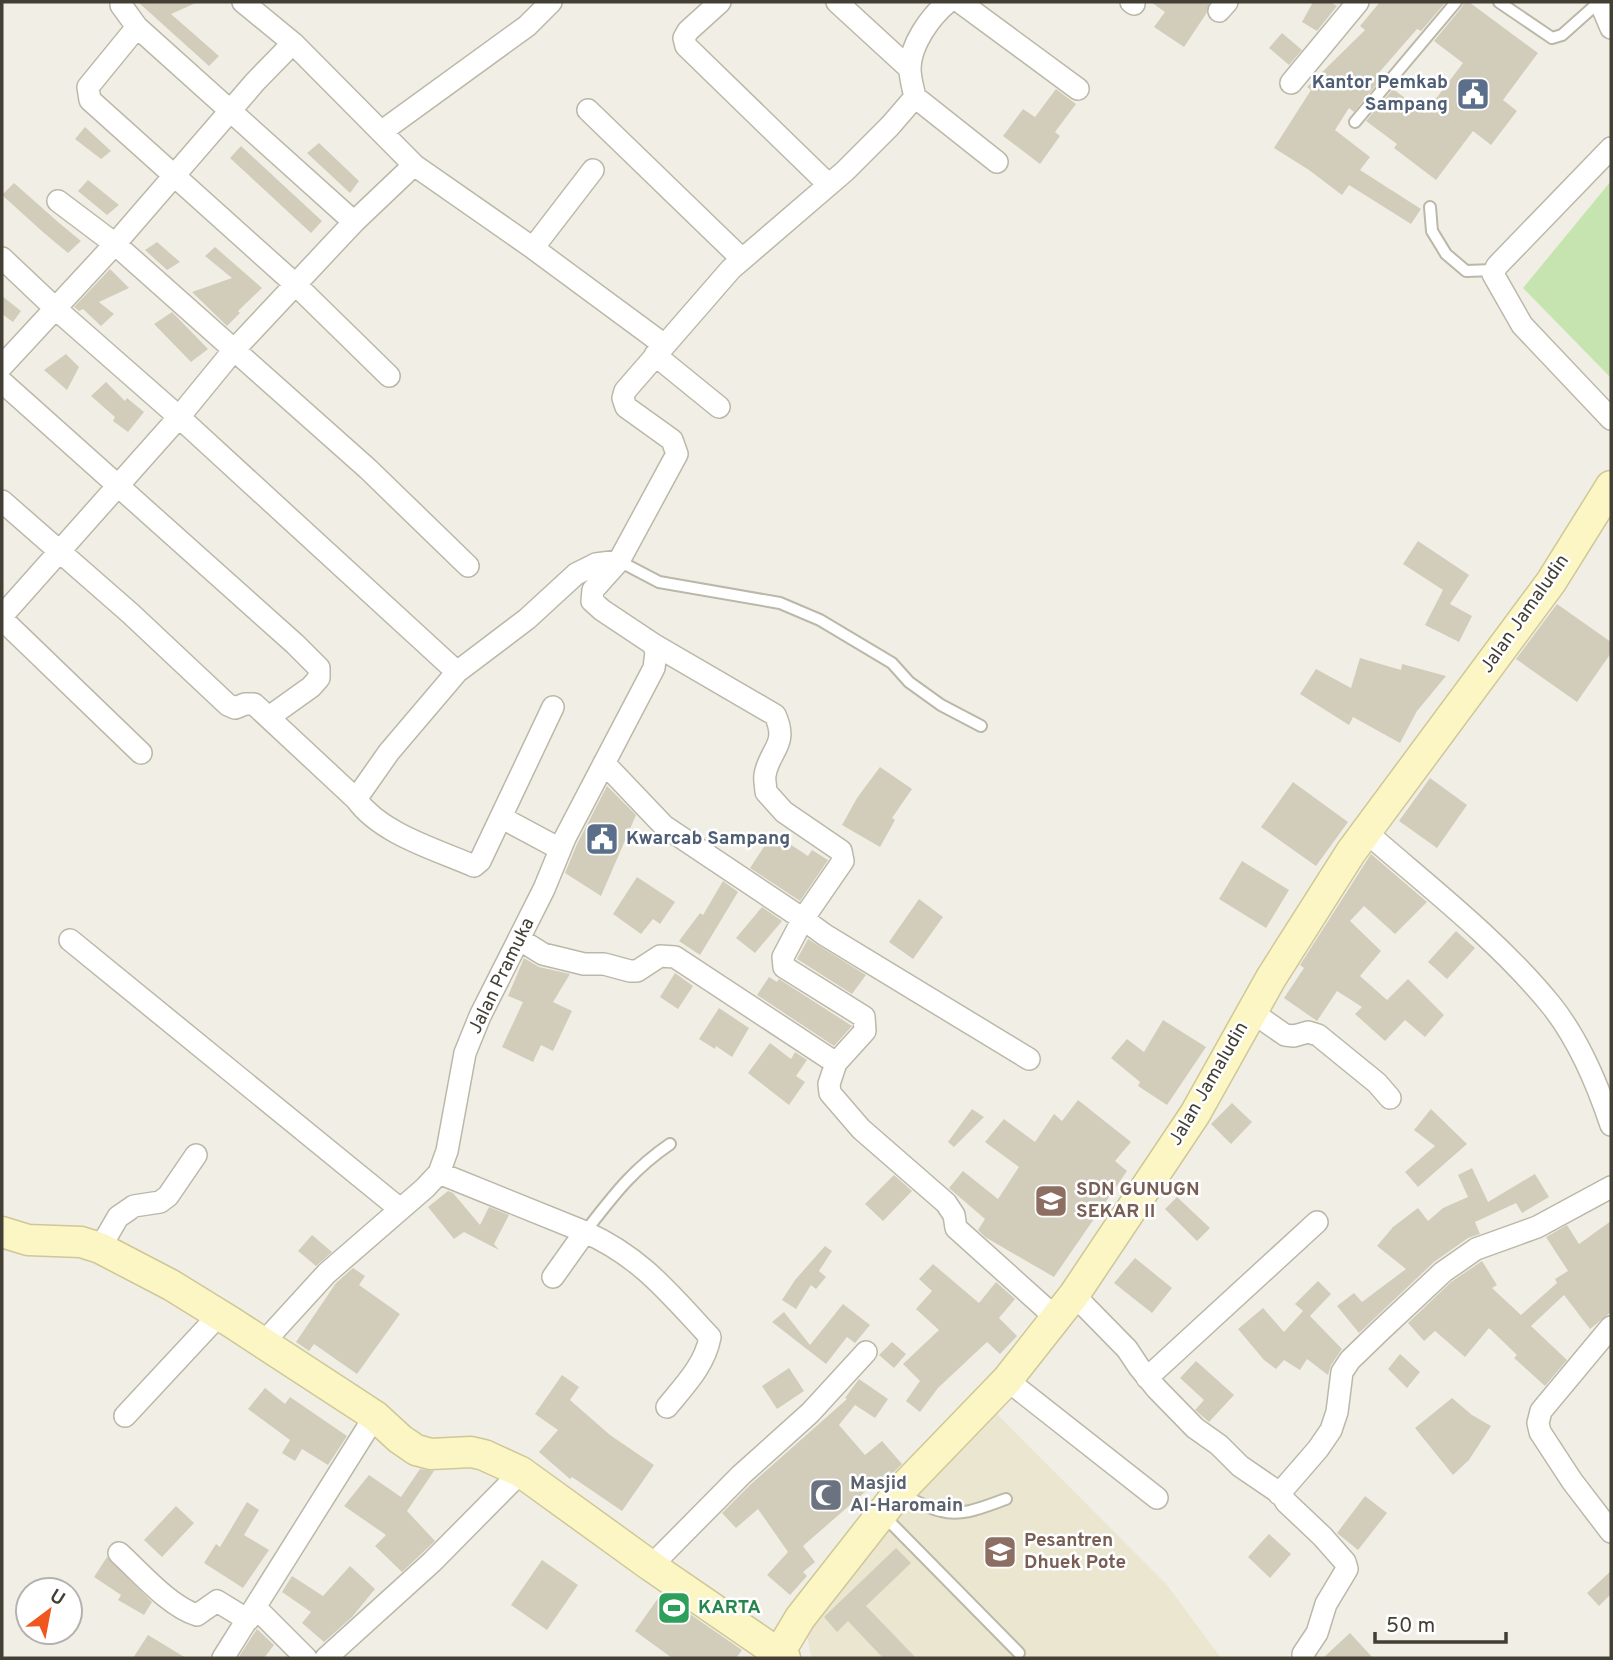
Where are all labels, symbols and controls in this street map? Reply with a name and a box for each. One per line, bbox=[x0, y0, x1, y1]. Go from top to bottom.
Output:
place label: Kantor Pemkab Sampang bbox=[1312, 71, 1448, 117]
public building icon: Kantor Pemkab Sampang bbox=[1454, 75, 1492, 113]
street label: Jalan Jamaludin bbox=[1475, 550, 1575, 678]
public building icon: Kwarcab Sampang bbox=[583, 820, 621, 858]
place label: Kwarcab Sampang bbox=[626, 827, 790, 851]
street label: Jalan Pramuka bbox=[464, 914, 540, 1038]
street label: Jalan Jamaludin bbox=[1164, 1018, 1254, 1150]
place label: SDN GUNUGN SEKAR II bbox=[1076, 1178, 1200, 1224]
school or university icon: SDN GUNUGN SEKAR II bbox=[1032, 1182, 1070, 1220]
place label: Masjid Al-Haromain bbox=[850, 1472, 963, 1518]
mosque icon: Masjid Al-Haromain bbox=[807, 1476, 845, 1514]
place label: Pesantren Dhuek Pote bbox=[1024, 1529, 1126, 1575]
school or university icon: Pesantren Dhuek Pote bbox=[981, 1533, 1019, 1571]
north arrow bbox=[14, 1576, 84, 1646]
text: U bbox=[45, 1585, 69, 1612]
sports icon: KARTA bbox=[655, 1589, 693, 1627]
place label: KARTA bbox=[698, 1596, 761, 1620]
scale bar bbox=[1375, 1600, 1506, 1644]
text: 50 m bbox=[1386, 1613, 1435, 1640]

